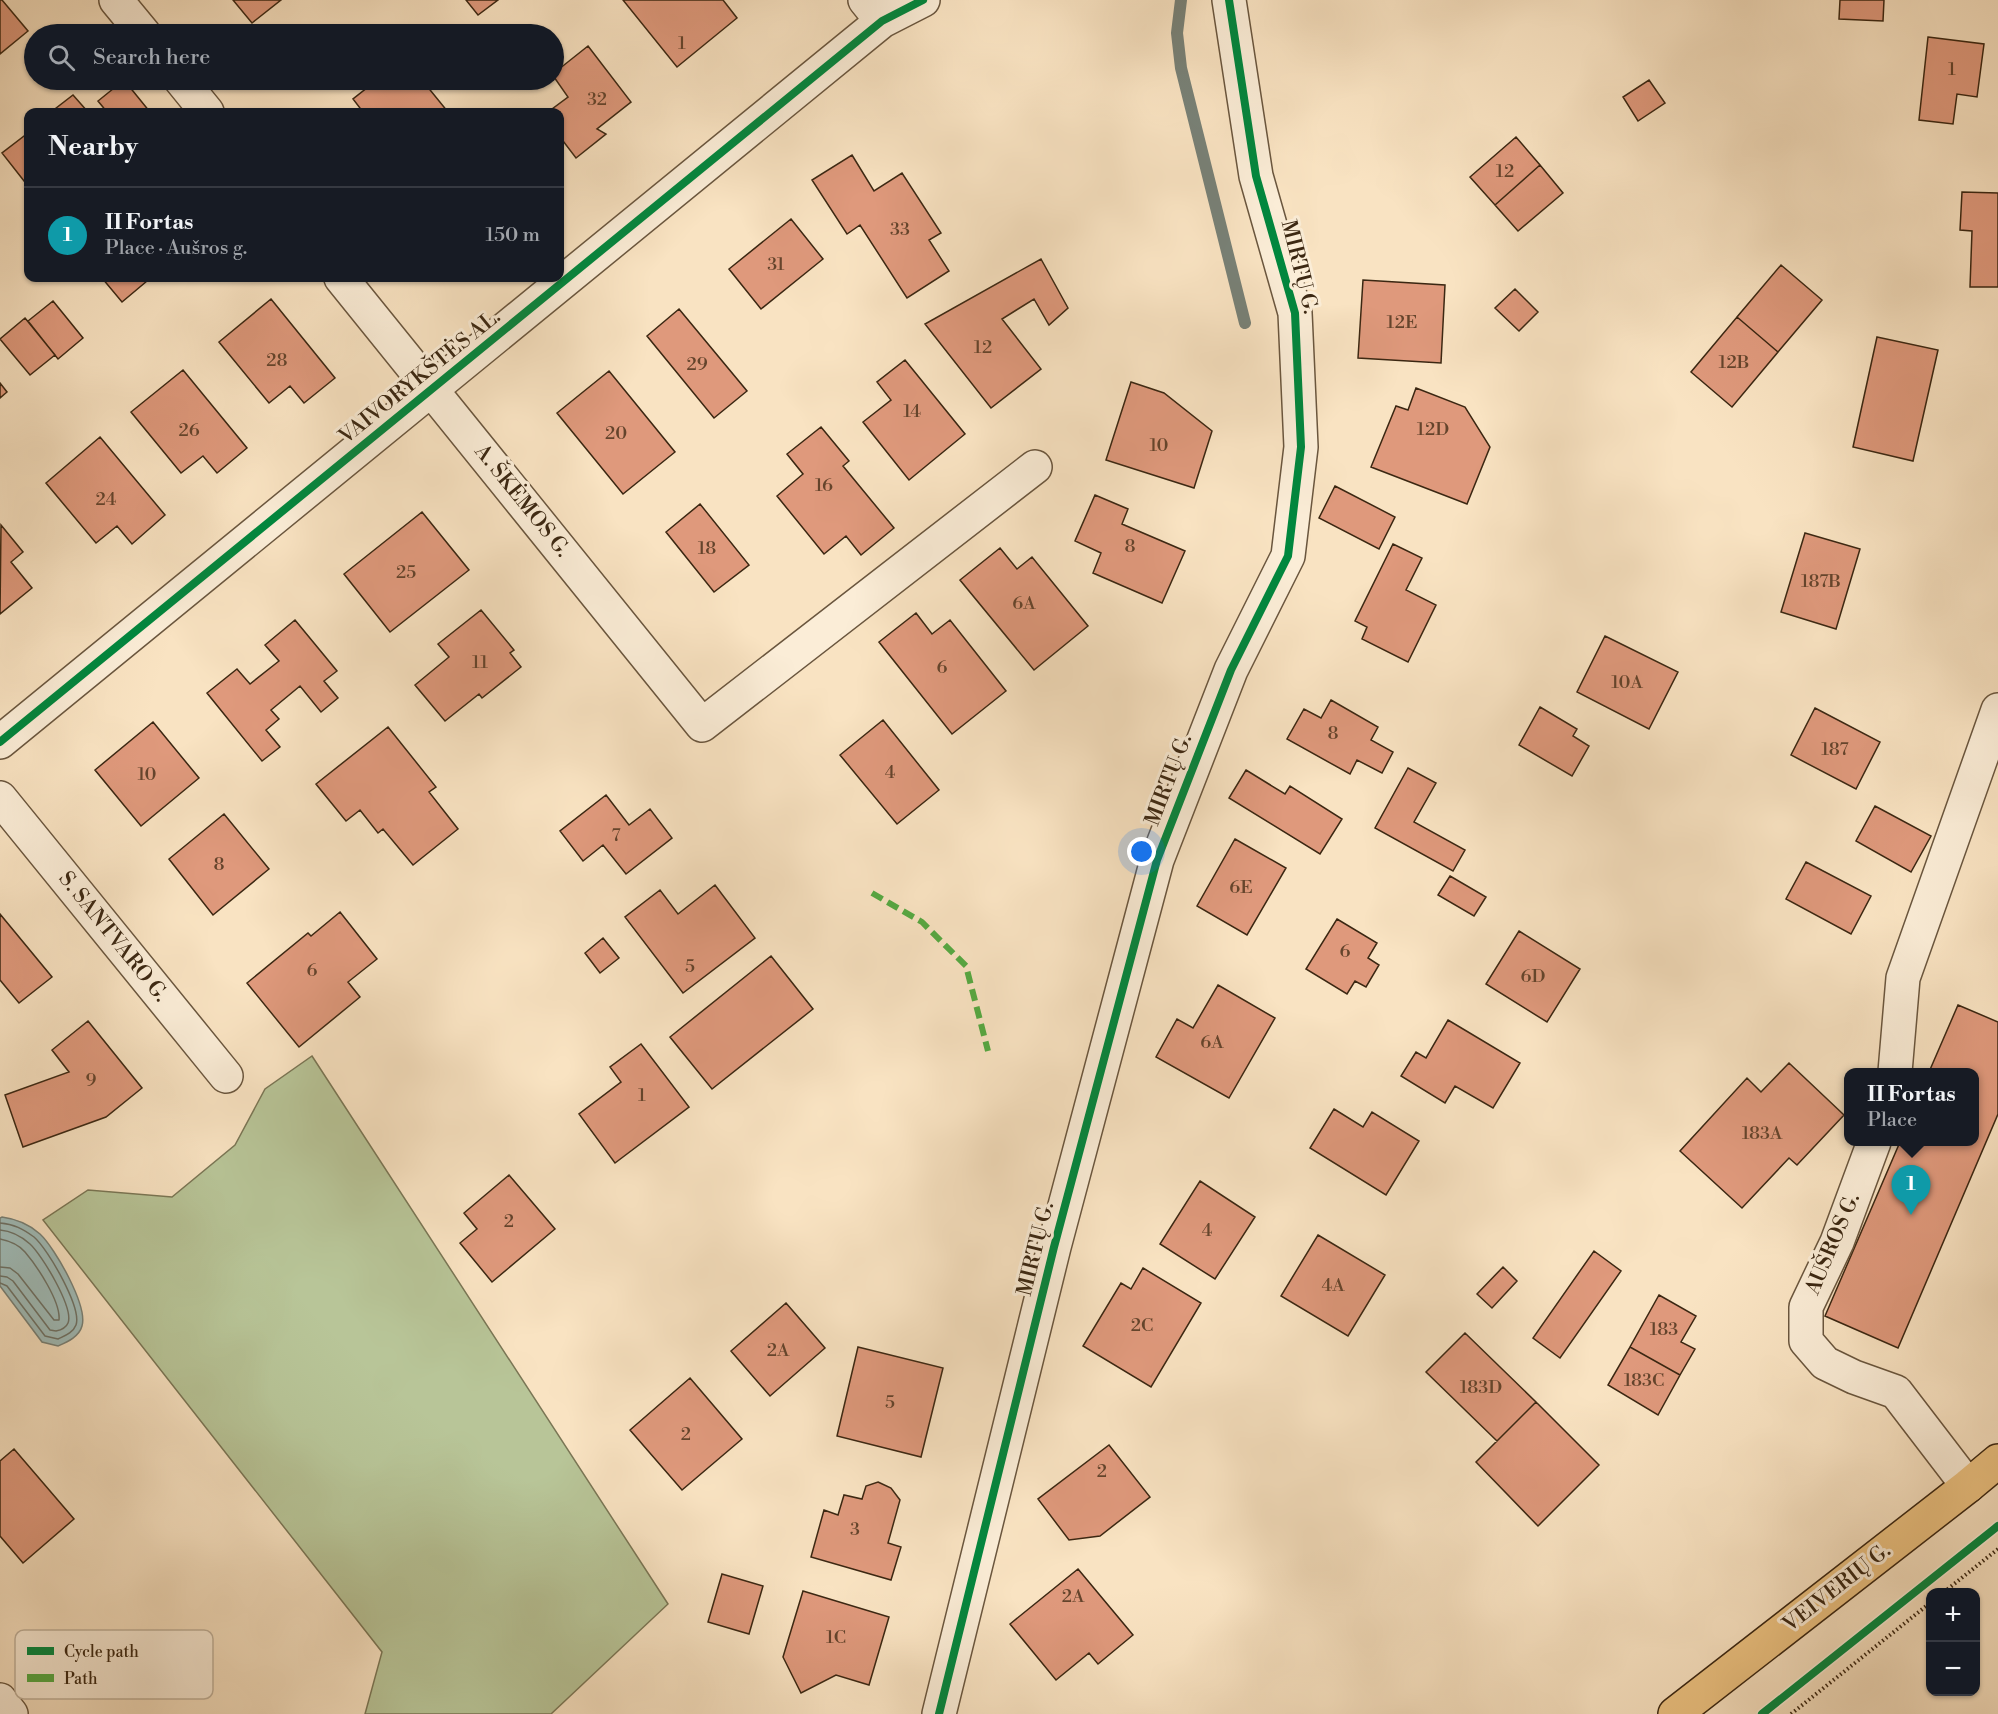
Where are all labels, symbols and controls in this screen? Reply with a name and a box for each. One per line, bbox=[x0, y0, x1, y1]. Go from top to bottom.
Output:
search box bbox=[24, 24, 564, 90]
house number: 1 bbox=[678, 32, 686, 55]
icon: search bbox=[45, 41, 78, 74]
text: Search here bbox=[93, 44, 210, 71]
house number: 1 bbox=[1948, 58, 1956, 81]
house number: 32 bbox=[587, 88, 607, 111]
text: Nearby bbox=[48, 131, 138, 163]
house number: 12 bbox=[1496, 160, 1514, 183]
text: II Fortas bbox=[105, 209, 194, 236]
street label: MIRTŲ G. bbox=[1275, 217, 1323, 317]
house number: 33 bbox=[890, 218, 910, 241]
text: 1 bbox=[63, 223, 72, 248]
text: 150 m bbox=[485, 223, 540, 248]
text: Place · Aušros g. bbox=[105, 236, 247, 261]
house number: 31 bbox=[767, 253, 785, 276]
street label: VAIVORYKŠTĖS AL. bbox=[331, 302, 506, 451]
house number: 12E bbox=[1387, 311, 1417, 334]
house number: 12 bbox=[974, 336, 992, 359]
house number: 28 bbox=[266, 349, 288, 372]
house number: 12B bbox=[1718, 351, 1750, 374]
house number: 29 bbox=[686, 353, 708, 376]
house number: 14 bbox=[903, 400, 921, 423]
house number: 12D bbox=[1417, 418, 1449, 441]
house number: 26 bbox=[178, 419, 200, 442]
house number: 20 bbox=[605, 422, 627, 445]
house number: 10 bbox=[1149, 434, 1169, 457]
street label: A. ŠKĖMOS G. bbox=[468, 437, 578, 563]
house number: 16 bbox=[815, 474, 833, 497]
house number: 24 bbox=[95, 488, 117, 511]
house number: 8 bbox=[1124, 535, 1136, 558]
house number: 18 bbox=[698, 537, 716, 560]
house number: 25 bbox=[396, 561, 416, 584]
house number: 187B bbox=[1801, 570, 1841, 593]
house number: 6A bbox=[1012, 592, 1036, 615]
house number: 11 bbox=[472, 651, 488, 674]
house number: 6 bbox=[937, 656, 948, 679]
house number: 10A bbox=[1611, 671, 1643, 694]
house number: 8 bbox=[1327, 722, 1339, 745]
street label: MIRTŲ G. bbox=[1140, 731, 1198, 829]
house number: 187 bbox=[1821, 738, 1849, 761]
house number: 4 bbox=[885, 761, 896, 784]
house number: 10 bbox=[137, 763, 157, 786]
house number: 7 bbox=[611, 824, 621, 847]
your location bbox=[1127, 837, 1156, 866]
house number: 8 bbox=[213, 853, 225, 876]
street label: S. SANTVARO G. bbox=[53, 867, 173, 1007]
house number: 6E bbox=[1229, 876, 1253, 899]
house number: 6 bbox=[1340, 940, 1351, 963]
house number: 5 bbox=[685, 955, 695, 978]
house number: 6 bbox=[307, 959, 318, 982]
house number: 6D bbox=[1521, 965, 1545, 988]
house number: 6A bbox=[1200, 1031, 1224, 1054]
popup bbox=[1844, 1068, 1979, 1146]
house number: 9 bbox=[86, 1069, 97, 1092]
text: II Fortas bbox=[1867, 1081, 1956, 1108]
house number: 1 bbox=[638, 1084, 646, 1107]
text: Place bbox=[1867, 1108, 1917, 1133]
house number: 183A bbox=[1742, 1122, 1783, 1145]
pin: 1 bbox=[1892, 1166, 1930, 1215]
street label: AUŠROS G. bbox=[1797, 1188, 1866, 1300]
street label: MIRTŲ G. bbox=[1012, 1199, 1060, 1299]
house number: 2 bbox=[504, 1210, 514, 1233]
house number: 4 bbox=[1202, 1219, 1213, 1242]
house number: 4A bbox=[1321, 1274, 1345, 1297]
house number: 2C bbox=[1131, 1314, 1153, 1337]
house number: 183 bbox=[1650, 1318, 1678, 1341]
house number: 2A bbox=[767, 1339, 790, 1362]
house number: 183C bbox=[1624, 1369, 1664, 1392]
house number: 183D bbox=[1460, 1376, 1502, 1399]
house number: 5 bbox=[885, 1391, 895, 1414]
house number: 2 bbox=[681, 1423, 691, 1446]
house number: 2 bbox=[1097, 1460, 1107, 1483]
house number: 3 bbox=[850, 1518, 860, 1541]
street label: VEIVERIŲ G. bbox=[1777, 1538, 1896, 1639]
house number: 2A bbox=[1062, 1585, 1085, 1608]
map controls bbox=[1926, 1588, 1980, 1696]
button: + bbox=[1926, 1588, 1980, 1642]
house number: 1C bbox=[826, 1626, 846, 1649]
legend bbox=[15, 1630, 213, 1699]
text: Cycle path bbox=[64, 1642, 139, 1662]
button: − bbox=[1926, 1642, 1980, 1696]
text: Path bbox=[64, 1669, 98, 1689]

